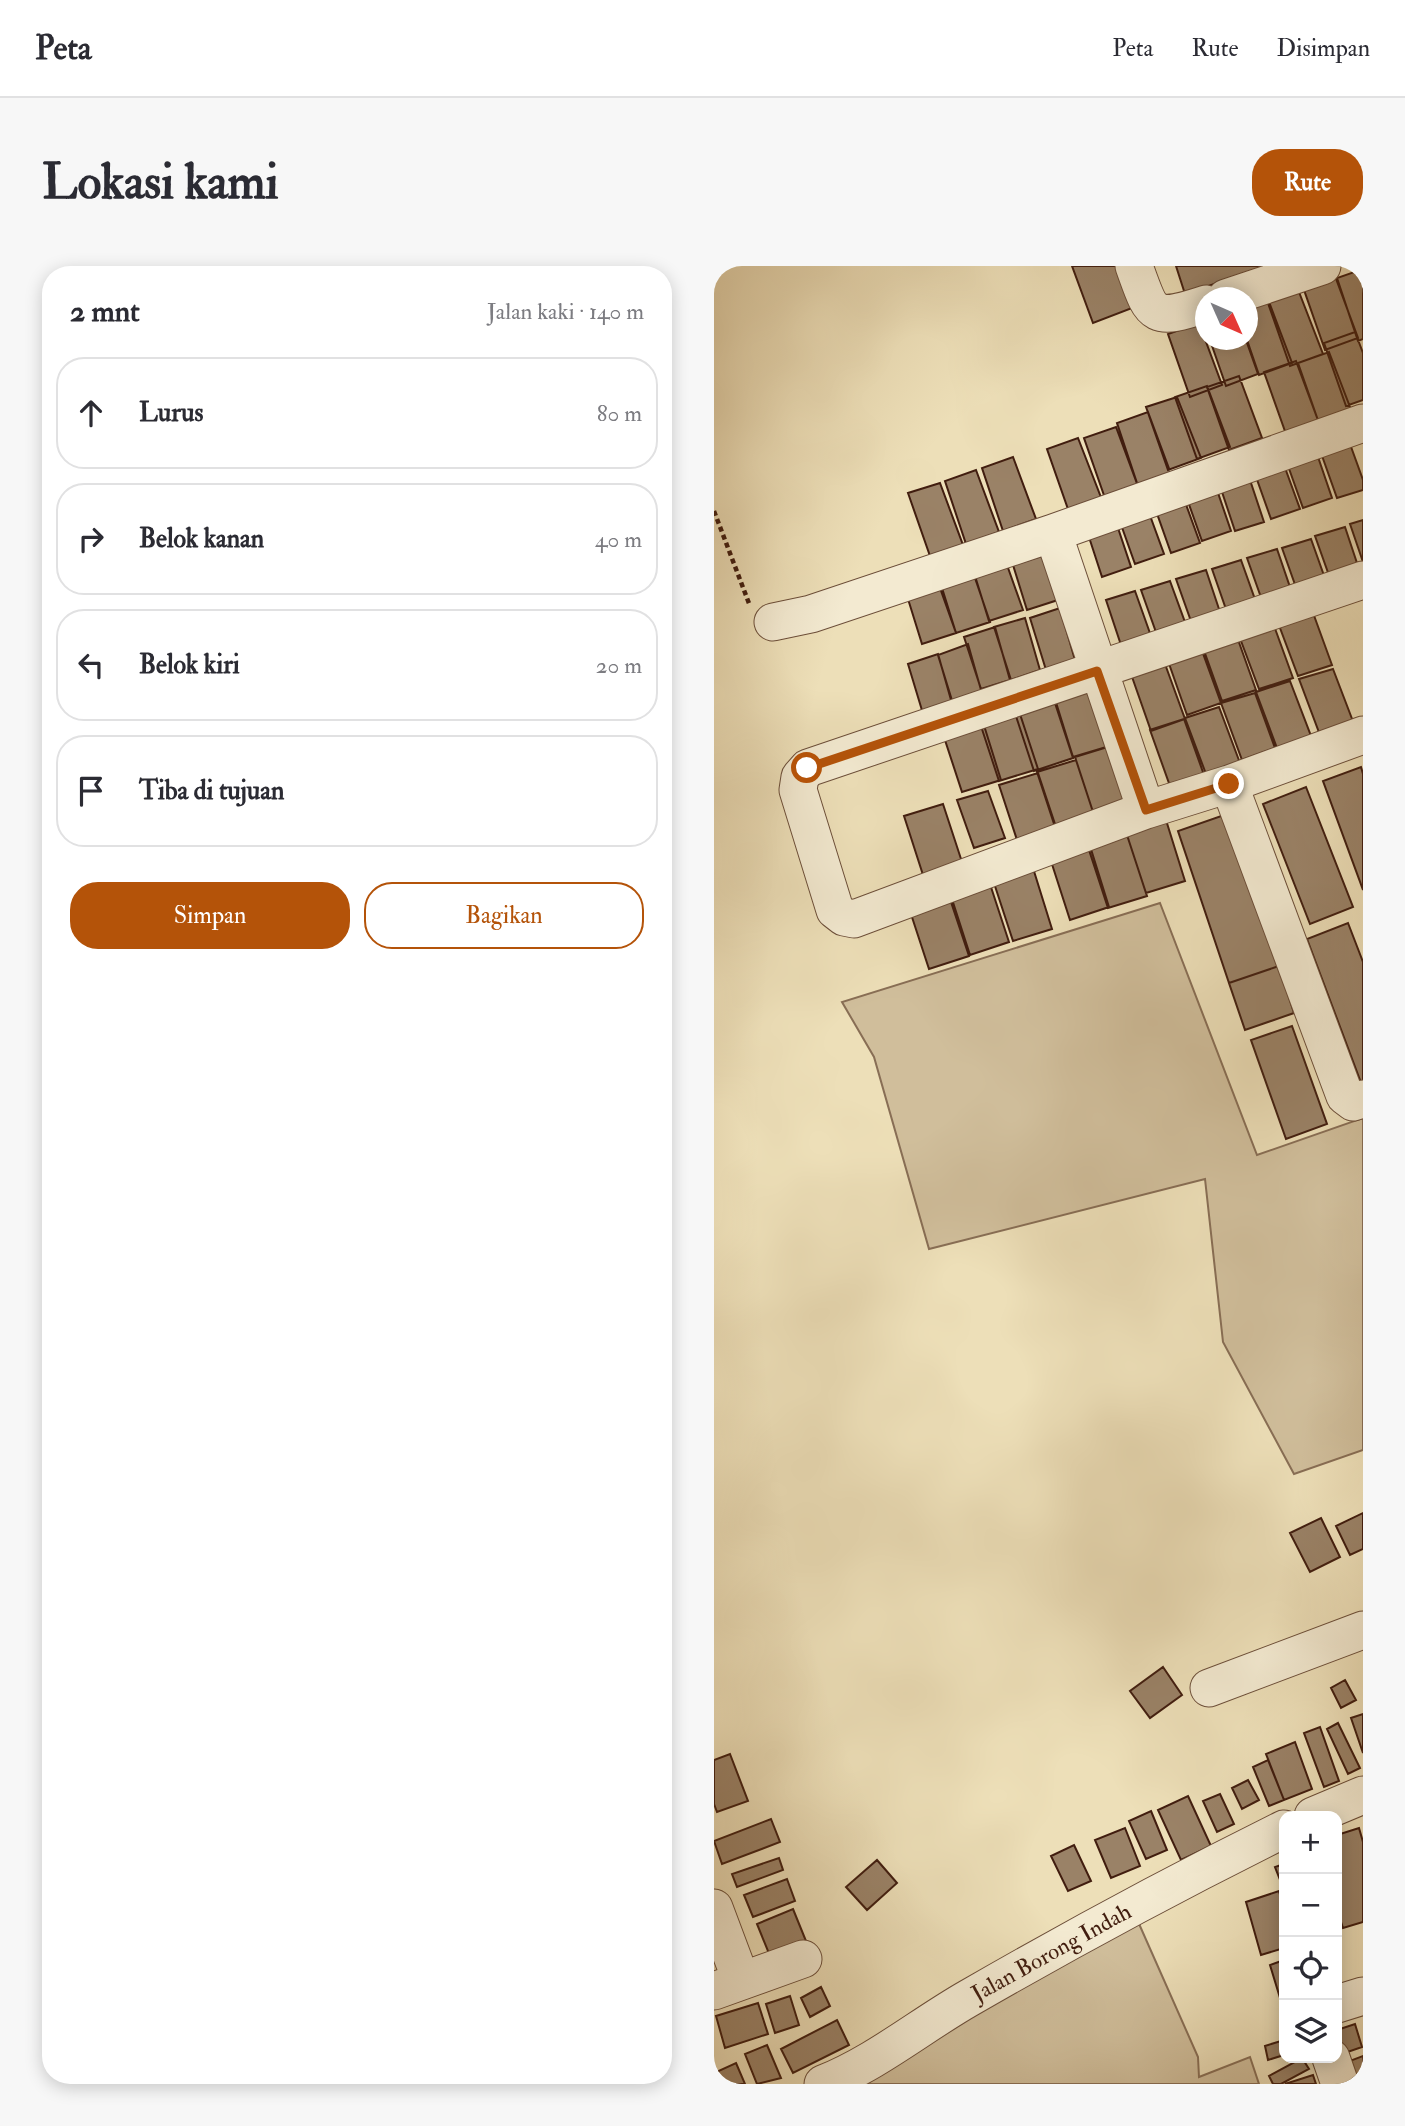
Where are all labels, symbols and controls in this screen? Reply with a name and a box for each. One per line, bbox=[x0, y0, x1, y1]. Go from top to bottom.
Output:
text: Peta bbox=[35, 28, 92, 69]
text: Peta bbox=[1112, 33, 1153, 64]
text: Rute bbox=[1191, 33, 1239, 64]
text: Disimpan bbox=[1277, 33, 1370, 64]
button: Rute bbox=[1252, 149, 1363, 216]
text: Lokasi kami bbox=[42, 152, 279, 213]
north arrow bbox=[1195, 287, 1258, 350]
text: 2 mnt bbox=[70, 293, 140, 330]
text: Jalan kaki · 140 m bbox=[487, 297, 644, 326]
icon: ahead bbox=[72, 394, 110, 432]
text: Lurus bbox=[139, 397, 203, 429]
text: 80 m bbox=[597, 399, 642, 428]
icon: right bbox=[72, 520, 110, 558]
text: Belok kanan bbox=[139, 523, 264, 555]
text: 40 m bbox=[595, 525, 642, 554]
icon: left bbox=[72, 646, 110, 684]
text: Belok kiri bbox=[139, 649, 240, 681]
text: 20 m bbox=[596, 651, 642, 680]
route start bbox=[791, 752, 822, 783]
route end bbox=[1213, 768, 1244, 799]
icon: arrive bbox=[72, 772, 110, 810]
text: Tiba di tujuan bbox=[139, 775, 284, 807]
button: Simpan bbox=[70, 882, 350, 949]
button: Bagikan bbox=[364, 882, 644, 949]
map controls bbox=[1279, 1811, 1342, 2063]
button: + bbox=[1279, 1811, 1342, 1874]
button: − bbox=[1279, 1874, 1342, 1937]
street label: Jalan Borong Indah bbox=[966, 1897, 1136, 2009]
button: locate bbox=[1279, 1937, 1342, 2000]
button: layers bbox=[1279, 2000, 1342, 2063]

